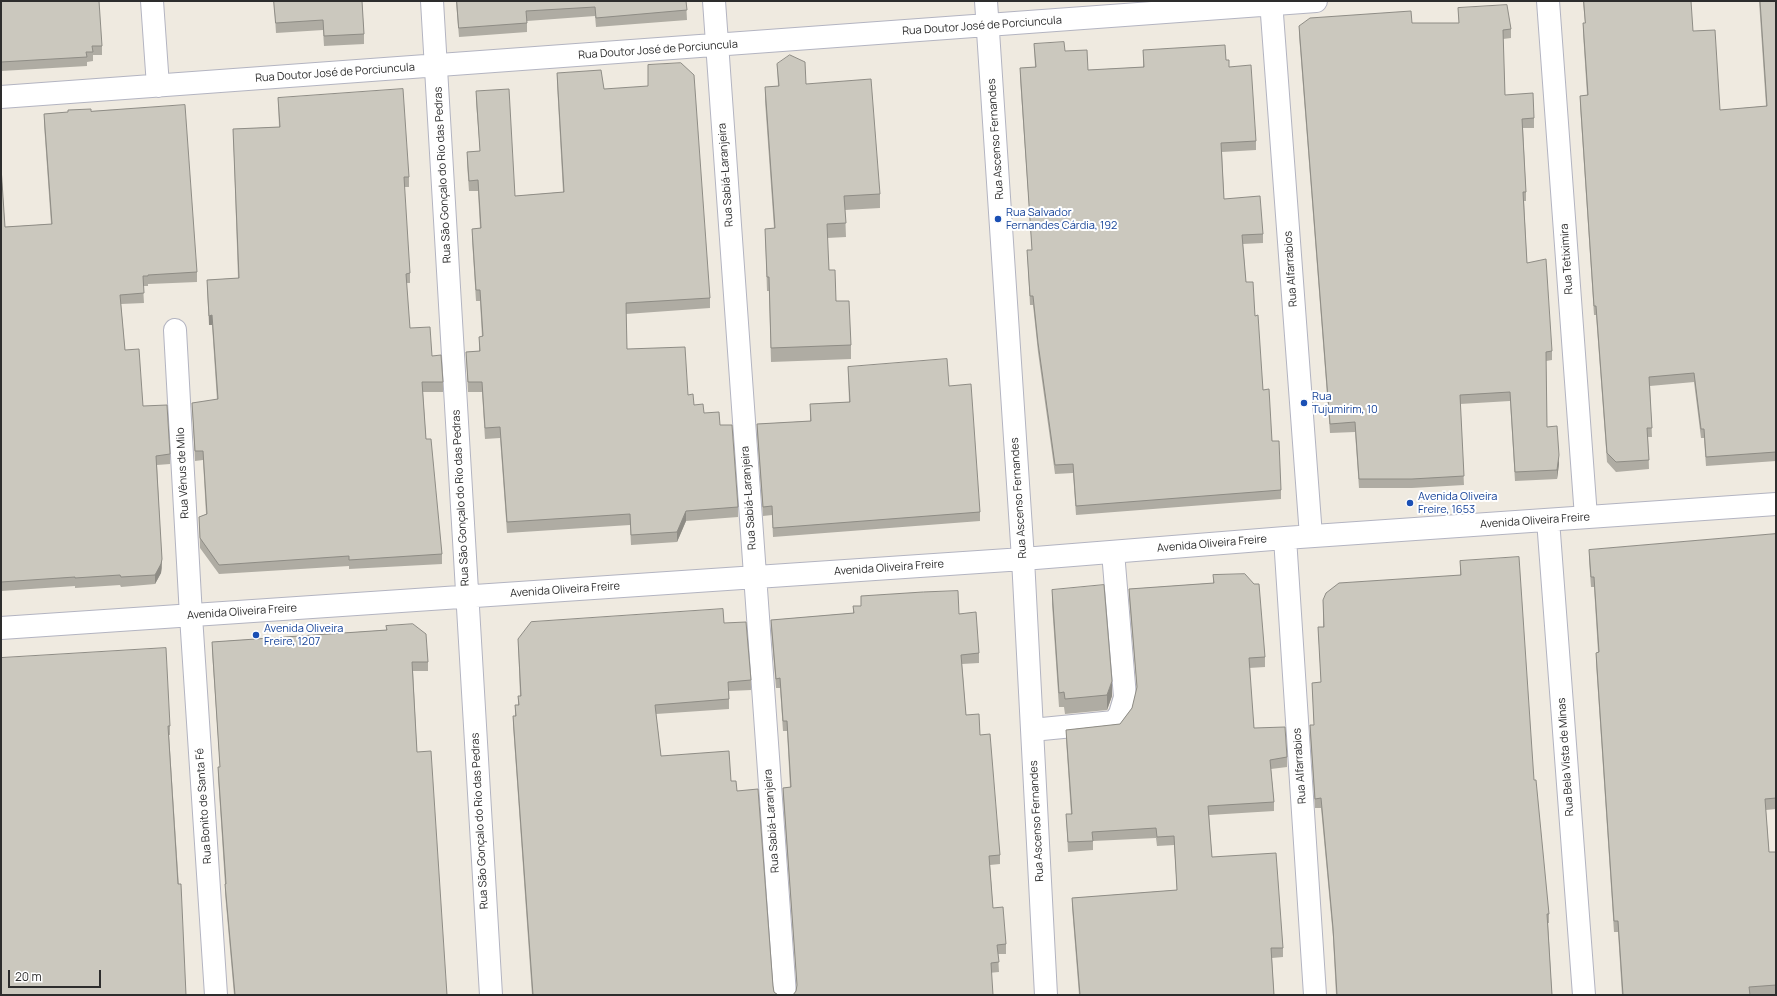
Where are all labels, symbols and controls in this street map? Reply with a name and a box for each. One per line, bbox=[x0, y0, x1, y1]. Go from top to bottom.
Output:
street label: Rua Doutor José de Porciuncula bbox=[902, 14, 1062, 38]
street label: Rua Doutor José de Porciuncula bbox=[578, 38, 738, 62]
street label: Rua Doutor José de Porciuncula bbox=[255, 61, 415, 85]
street label: Rua Ascenso Fernandes bbox=[985, 78, 1007, 200]
street label: Rua São Gonçalo do Rio das Pedras bbox=[432, 86, 454, 264]
street label: Rua Sabiá-Laranjeira bbox=[716, 123, 736, 227]
place label: Rua Salvador Fernandes Cárdia, 192 bbox=[1006, 206, 1117, 232]
marker: Rua Salvador Fernandes Cárdia, 192 bbox=[993, 214, 1003, 224]
street label: Rua Tetiximira bbox=[1558, 223, 1576, 295]
street label: Rua Alfarrabios bbox=[1282, 230, 1300, 308]
place label: Rua Tujumirim, 10 bbox=[1312, 390, 1378, 416]
marker: Rua Tujumirim, 10 bbox=[1299, 398, 1309, 408]
street label: Rua São Gonçalo do Rio das Pedras bbox=[450, 409, 472, 587]
street label: Rua Vênus de Milo bbox=[174, 427, 192, 519]
street label: Rua Ascenso Fernandes bbox=[1008, 437, 1030, 559]
street label: Rua Sabiá-Laranjeira bbox=[739, 446, 759, 550]
place label: Avenida Oliveira Freire, 1653 bbox=[1418, 490, 1497, 516]
marker: Avenida Oliveira Freire, 1653 bbox=[1405, 498, 1415, 508]
street label: Avenida Oliveira Freire bbox=[1480, 511, 1590, 531]
street label: Avenida Oliveira Freire bbox=[1156, 533, 1268, 555]
street label: Avenida Oliveira Freire bbox=[834, 558, 944, 578]
street label: Avenida Oliveira Freire bbox=[510, 580, 620, 600]
street label: Avenida Oliveira Freire bbox=[187, 602, 297, 622]
place label: Avenida Oliveira Freire, 1207 bbox=[264, 622, 343, 648]
marker: Avenida Oliveira Freire, 1207 bbox=[251, 630, 261, 640]
street label: Rua Bela Vista de Minas bbox=[1555, 697, 1577, 817]
street label: Rua Alfarrabios bbox=[1291, 727, 1309, 805]
street label: Rua São Gonçalo do Rio das Pedras bbox=[469, 732, 491, 910]
street label: Rua Bonito de Santa Fé bbox=[193, 748, 215, 864]
street label: Rua Ascenso Fernandes bbox=[1027, 760, 1047, 882]
street label: Rua Sabiá-Laranjeira bbox=[762, 769, 782, 873]
scale bar bbox=[10, 962, 103, 988]
text: 20 m bbox=[15, 968, 42, 985]

